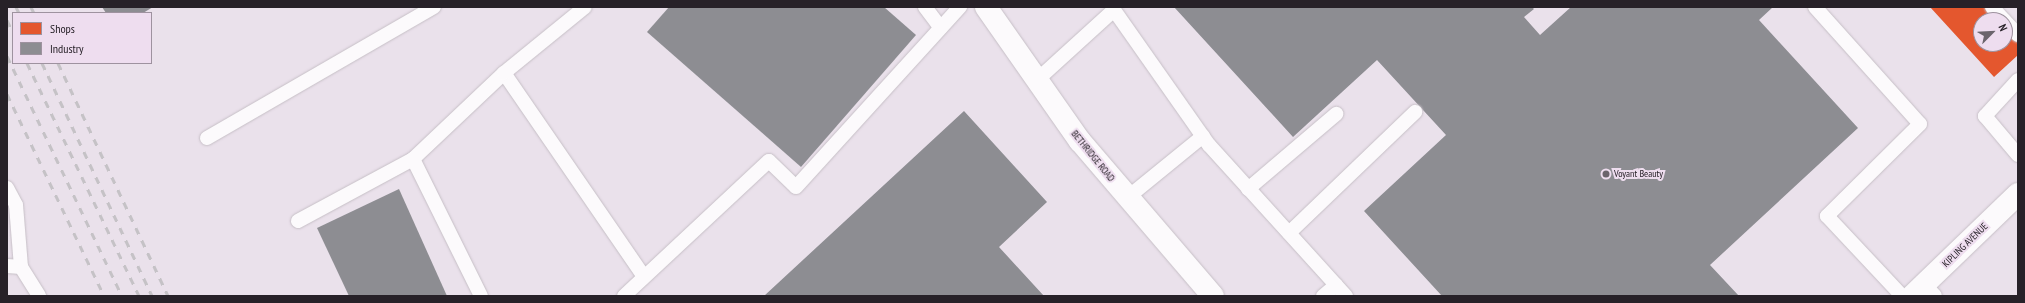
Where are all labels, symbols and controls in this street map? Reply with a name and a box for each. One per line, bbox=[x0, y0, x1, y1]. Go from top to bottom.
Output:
legend bbox=[12, 12, 152, 64]
north arrow bbox=[1973, 12, 2013, 52]
text: Shops bbox=[50, 21, 75, 36]
text: N bbox=[1995, 22, 2011, 33]
text: Industry bbox=[50, 41, 84, 56]
street label: BETHRIDGE ROAD bbox=[1069, 128, 1117, 184]
place label: Voyant Beauty bbox=[1614, 168, 1663, 180]
marker: Voyant Beauty bbox=[1601, 169, 1611, 179]
street label: KIPLING AVENUE bbox=[1940, 220, 1990, 270]

